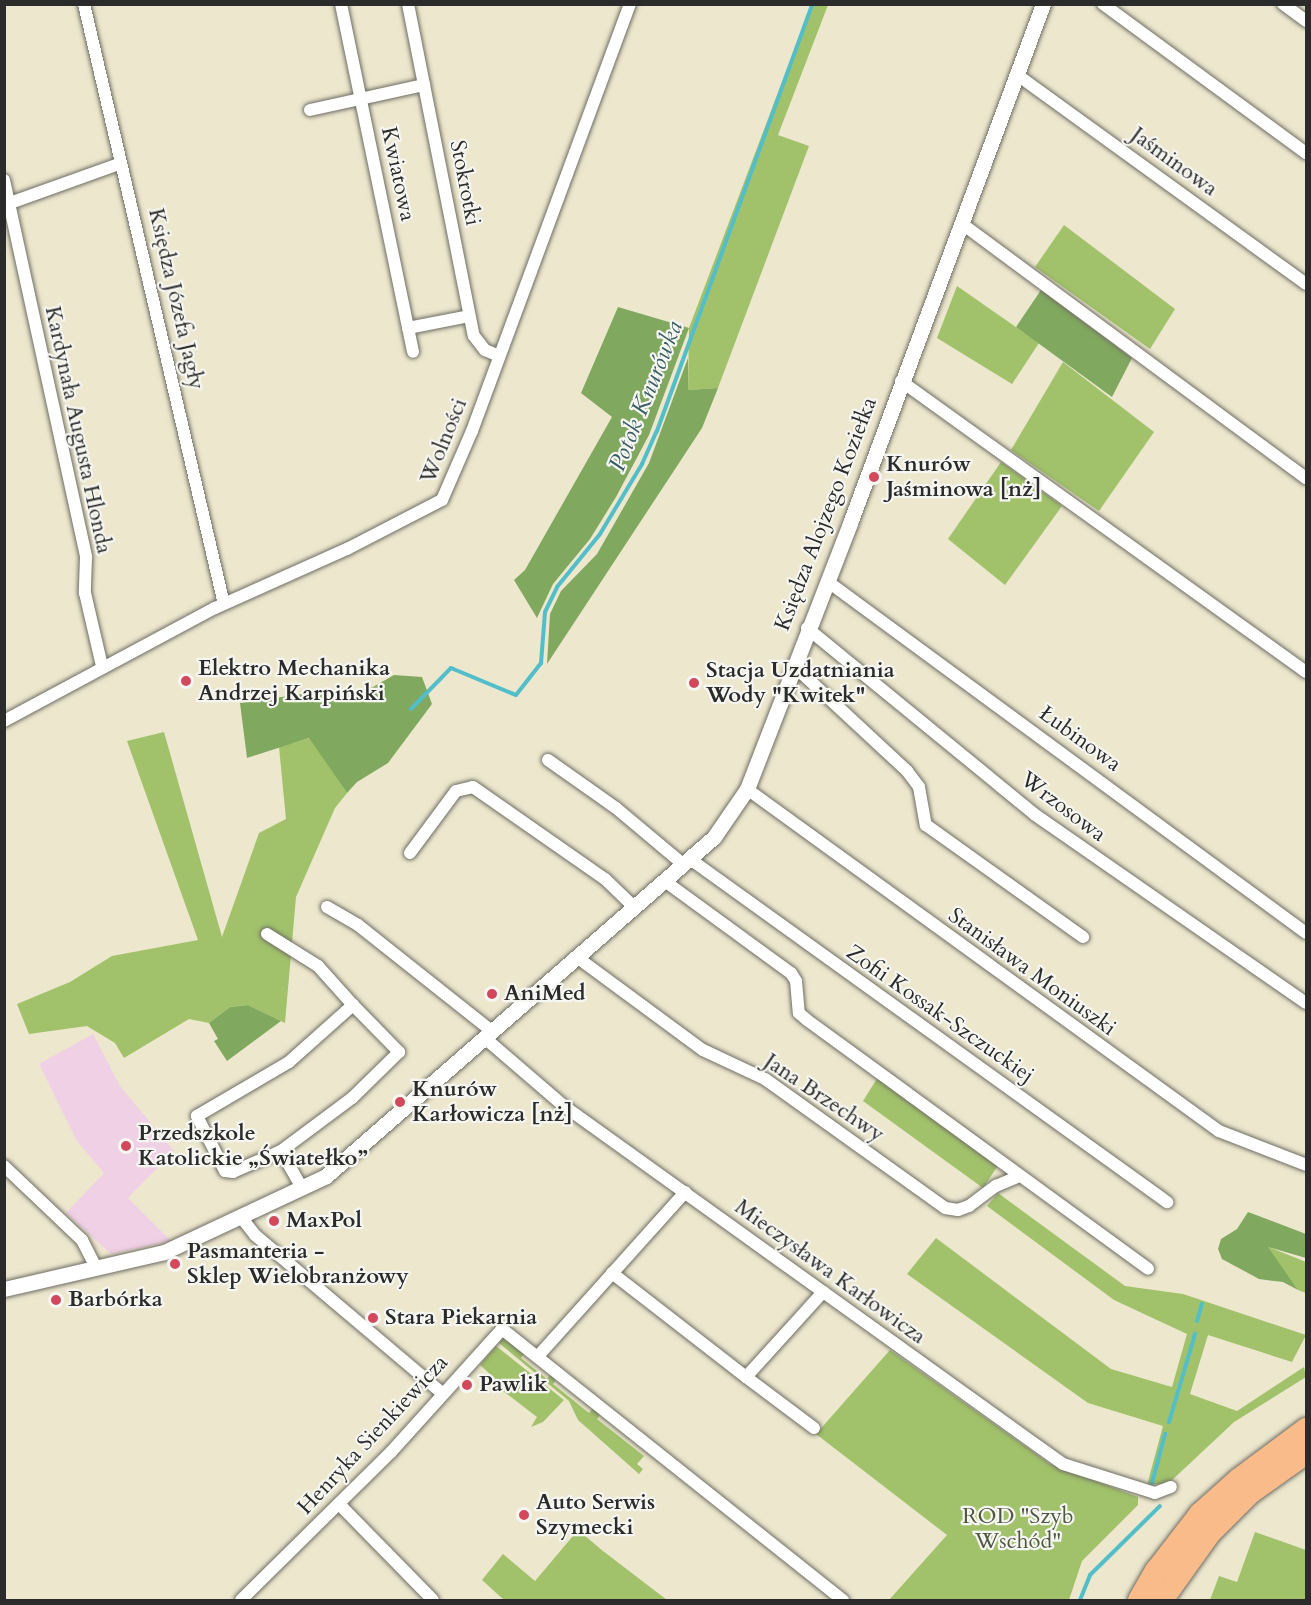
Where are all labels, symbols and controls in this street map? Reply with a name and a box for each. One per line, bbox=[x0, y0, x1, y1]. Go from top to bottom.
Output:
street label: Jaśminowa bbox=[1126, 122, 1222, 202]
street label: Kwiatowa bbox=[375, 124, 421, 224]
street label: Stokrotki bbox=[444, 138, 486, 228]
street label: Księdza Józefa Jagły bbox=[142, 206, 210, 392]
street label: Kardynała Augusta Hlonda bbox=[39, 304, 117, 556]
water label: Potok Knurówka bbox=[603, 317, 689, 475]
street label: Wolności bbox=[415, 394, 473, 488]
street label: Księdza Alojzego Koziełka bbox=[769, 394, 883, 634]
place label: Knurów Jaśminowa [nż] bbox=[886, 451, 1041, 502]
marker: Knurów Jaśminowa [nż] bbox=[867, 470, 881, 484]
place label: Elektro Mechanika Andrzej Karpiński bbox=[198, 655, 390, 706]
place label: Stacja Uzdatniania Wody "Kwitek" bbox=[706, 657, 895, 708]
marker: Elektro Mechanika Andrzej Karpiński bbox=[179, 674, 193, 688]
marker: Stacja Uzdatniania Wody "Kwitek" bbox=[687, 676, 701, 690]
street label: Łubinowa bbox=[1034, 700, 1126, 778]
street label: Wrzosowa bbox=[1015, 766, 1111, 848]
street label: Stanisława Moniuszki bbox=[943, 902, 1121, 1042]
street label: Zofii Kossak-Szczuckiej bbox=[841, 939, 1039, 1089]
place label: AniMed bbox=[504, 981, 586, 1007]
marker: AniMed bbox=[485, 987, 499, 1001]
street label: Jana Brzechwy bbox=[759, 1048, 889, 1148]
place label: Knurów Karłowicza [nż] bbox=[412, 1076, 573, 1128]
marker: Knurów Karłowicza [nż] bbox=[393, 1095, 407, 1109]
place label: Przedszkole Katolickie „Światełko” bbox=[138, 1120, 368, 1172]
marker: Przedszkole Katolickie „Światełko” bbox=[119, 1139, 133, 1153]
street label: Mieczysława Karłowicza bbox=[729, 1194, 931, 1350]
place label: MaxPol bbox=[286, 1208, 362, 1234]
marker: MaxPol bbox=[267, 1214, 281, 1228]
place label: Pasmanteria - Sklep Wielobranżowy bbox=[187, 1238, 409, 1290]
marker: Pasmanteria - Sklep Wielobranżowy bbox=[168, 1257, 182, 1271]
place label: Barbórka bbox=[68, 1287, 163, 1313]
marker: Barbórka bbox=[49, 1293, 63, 1307]
place label: Stara Piekarnia bbox=[385, 1305, 537, 1331]
marker: Stara Piekarnia bbox=[366, 1311, 380, 1325]
street label: Henryka Sienkiewicza bbox=[292, 1350, 454, 1520]
place label: Pawlik bbox=[479, 1372, 548, 1398]
marker: Pawlik bbox=[460, 1378, 474, 1392]
place label: Auto Serwis Szymecki bbox=[536, 1489, 655, 1540]
park label: ROD "Szyb Wschód" bbox=[962, 1503, 1074, 1554]
marker: Auto Serwis Szymecki bbox=[517, 1508, 531, 1522]

